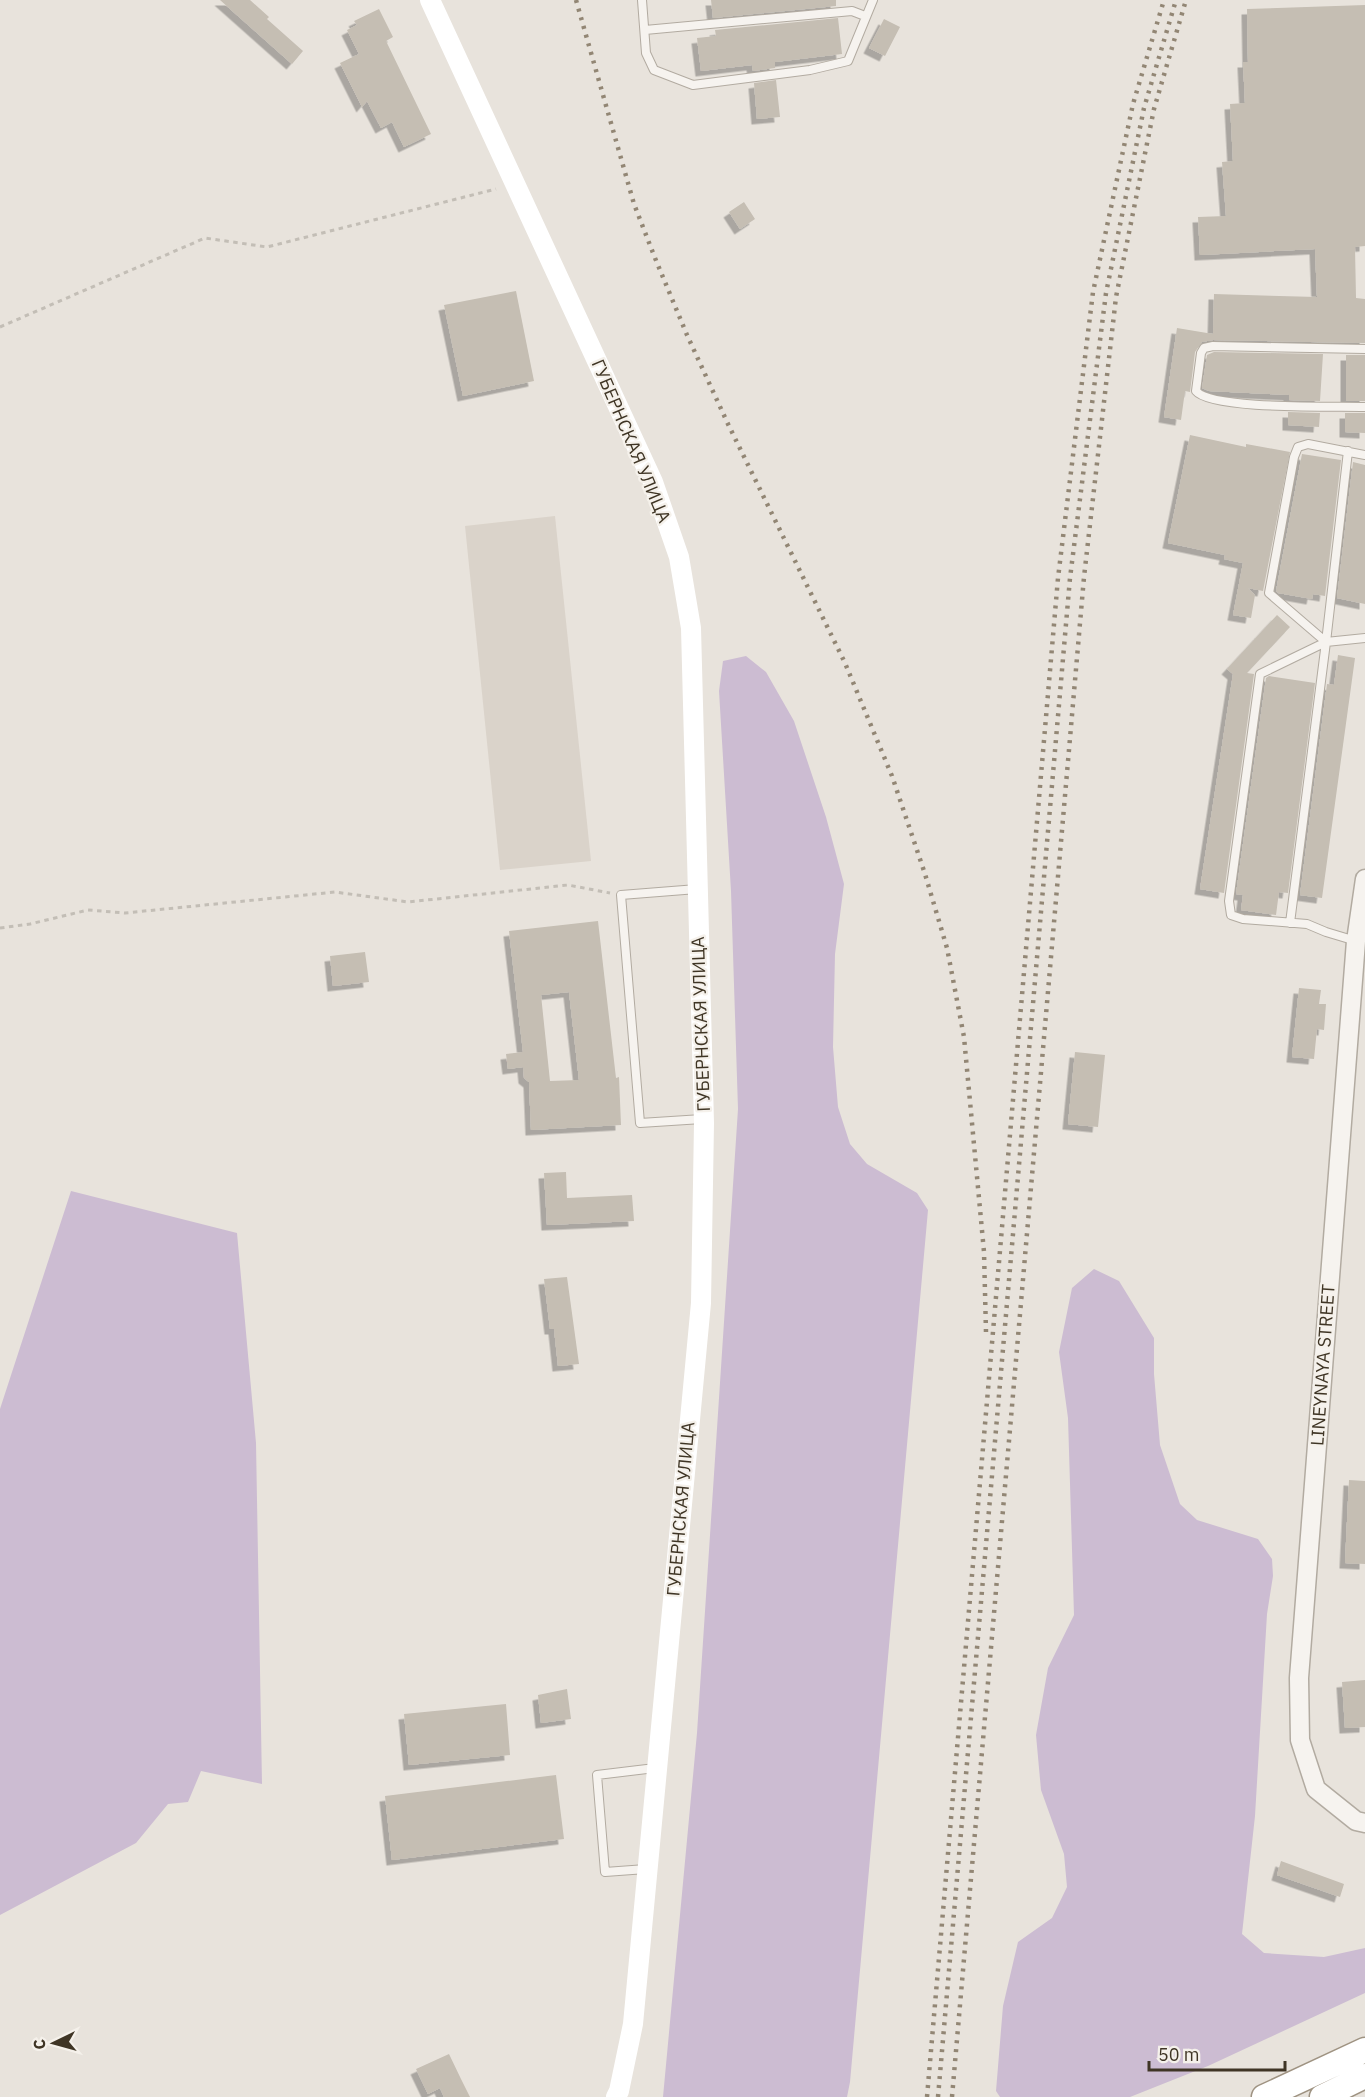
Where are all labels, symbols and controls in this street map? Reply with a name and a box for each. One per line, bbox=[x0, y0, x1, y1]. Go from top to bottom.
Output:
street label: ГУБЕРНСКАЯ УЛИЦА bbox=[587, 356, 676, 526]
street label: ГУБЕРНСКАЯ УЛИЦА bbox=[686, 936, 715, 1112]
street label: LINEYNAYA STREET bbox=[1305, 1283, 1340, 1446]
street label: ГУБЕРНСКАЯ УЛИЦА bbox=[661, 1420, 700, 1597]
north arrow bbox=[24, 2013, 84, 2073]
scale bar bbox=[1149, 2034, 1286, 2072]
text: С bbox=[29, 2038, 49, 2050]
text: 50 m bbox=[1158, 2043, 1200, 2066]

